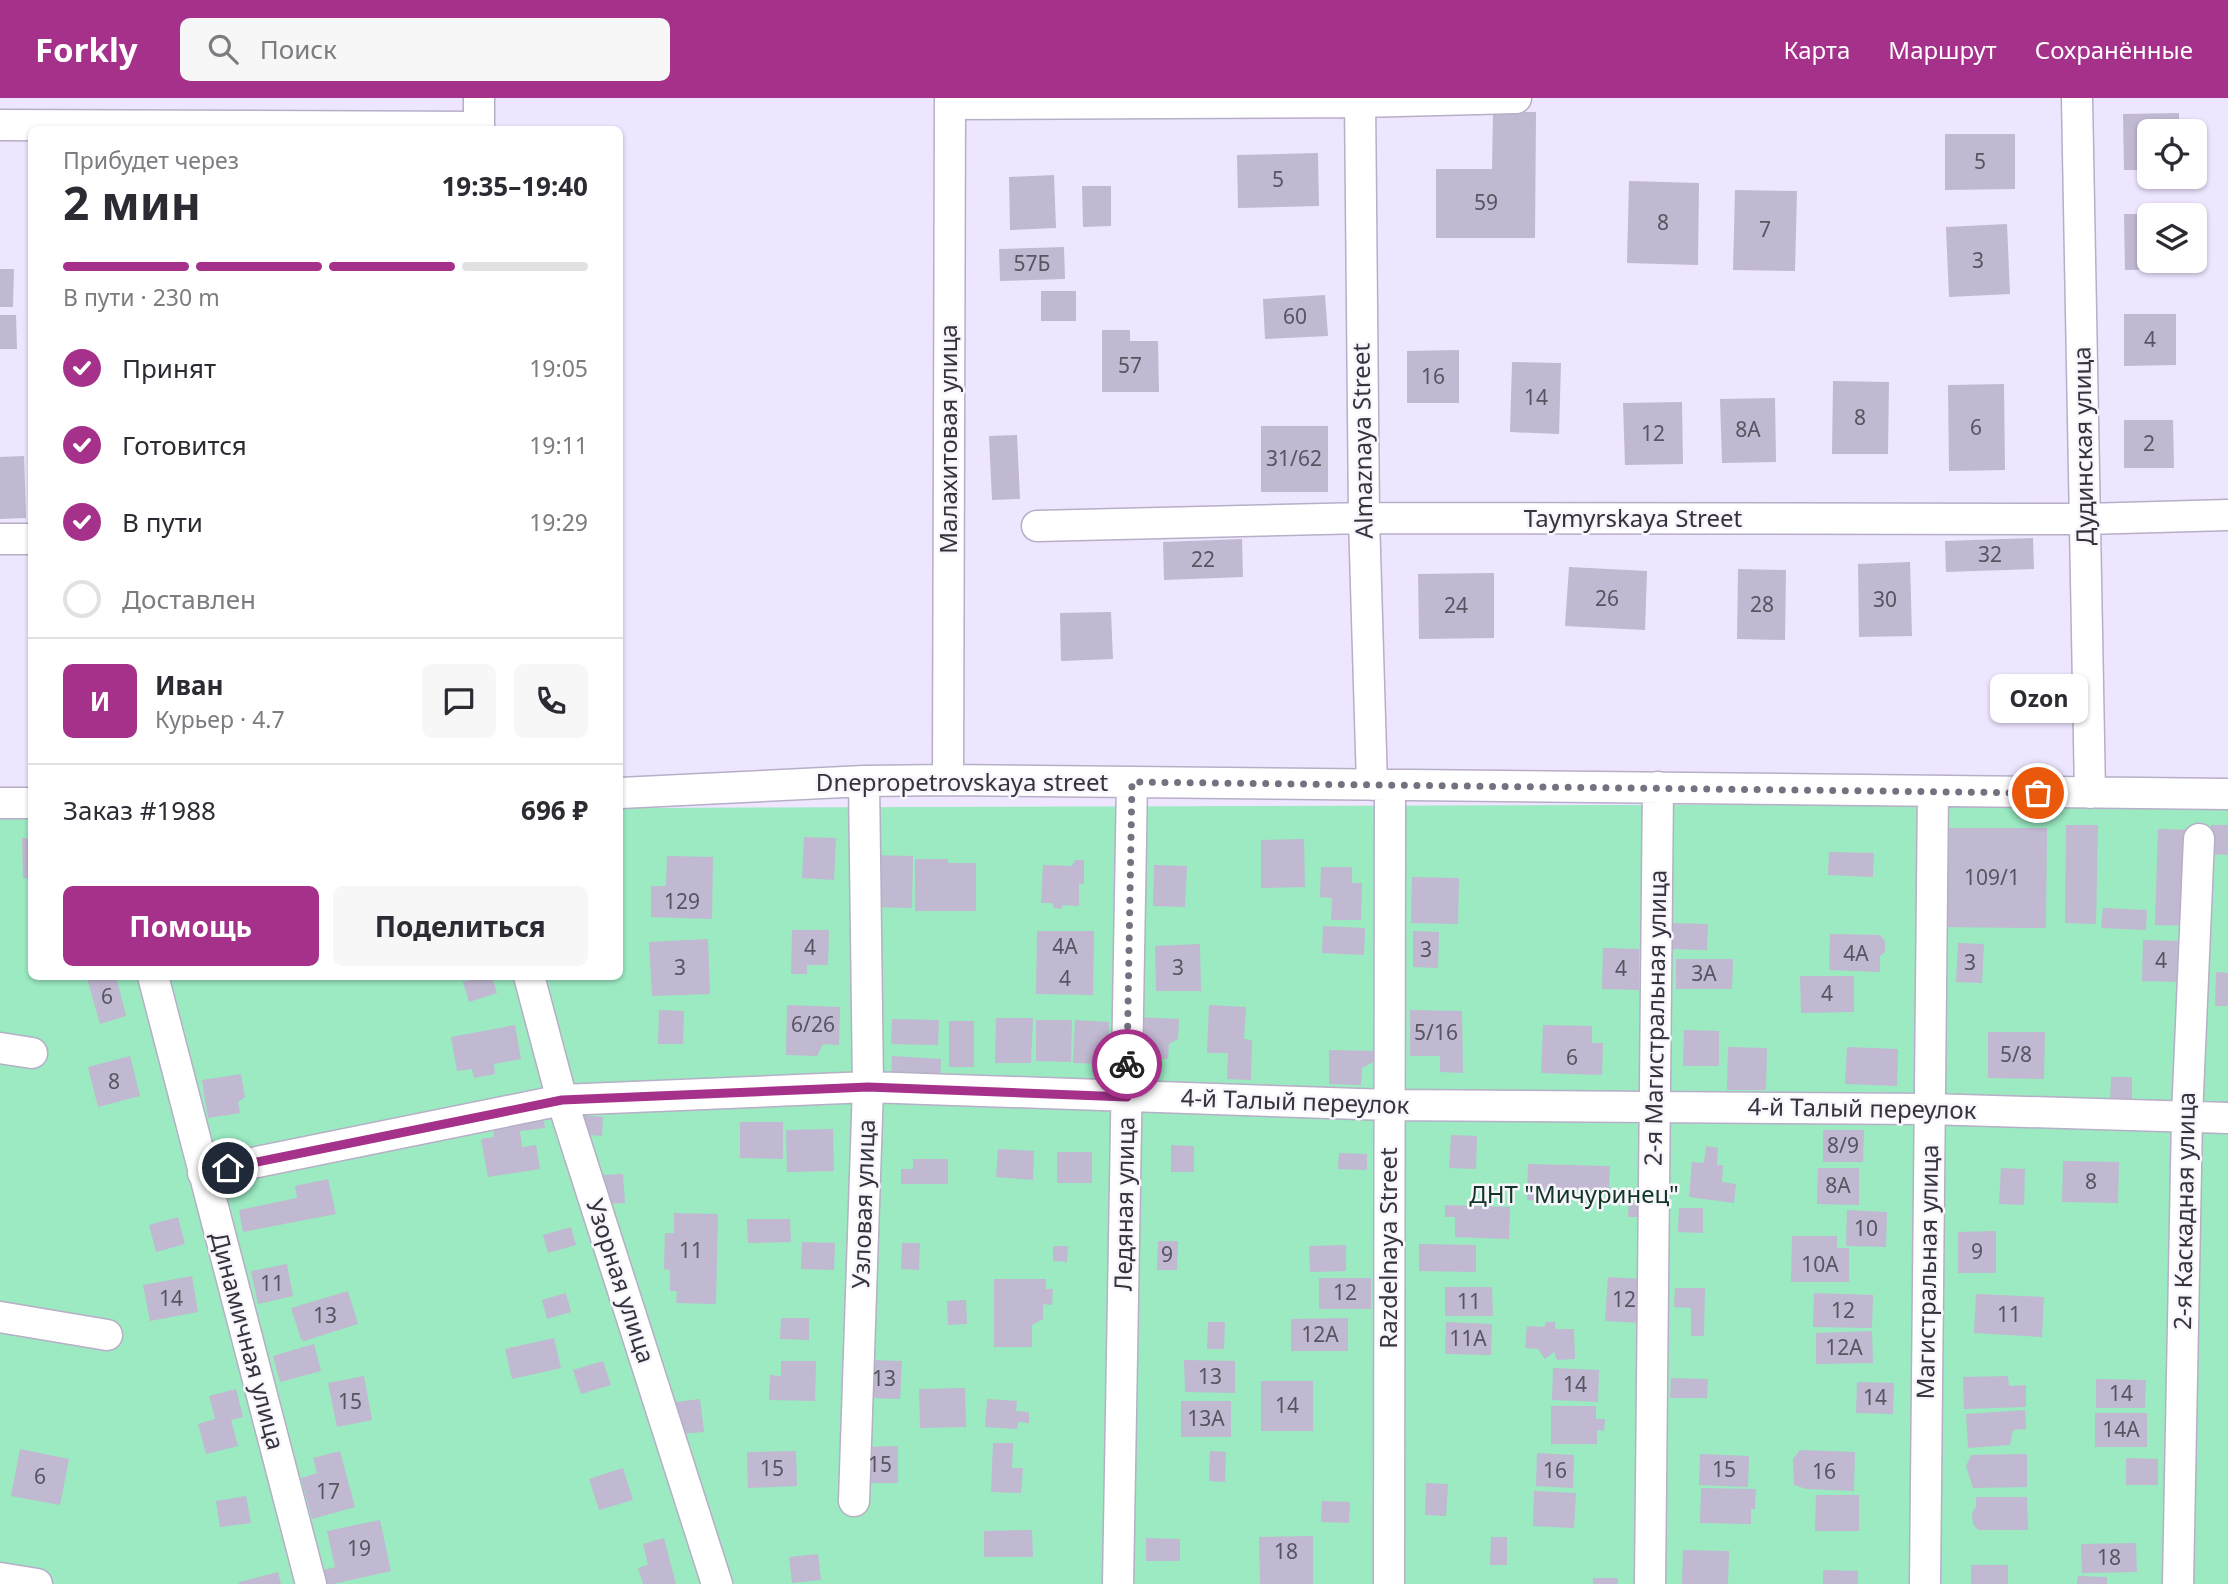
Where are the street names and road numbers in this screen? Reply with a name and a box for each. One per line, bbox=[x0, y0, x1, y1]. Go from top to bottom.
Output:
street label: Малахитовая улица bbox=[931, 324, 964, 554]
street label: Almaznaya Street bbox=[1343, 342, 1380, 539]
street label: Дудинская улица bbox=[2064, 346, 2101, 546]
street label: Taymyrskaya Street bbox=[1524, 501, 1743, 534]
street label: Dnepropetrovskaya street bbox=[816, 765, 1108, 798]
street label: 2-я Магистральная улица bbox=[1635, 870, 1674, 1166]
street label: 4-й Талый переулок bbox=[1180, 1080, 1410, 1121]
street label: 4-й Талый переулок bbox=[1747, 1089, 1977, 1126]
street label: 2-я Каскадная улица bbox=[2165, 1092, 2202, 1330]
street label: Ледяная улица bbox=[1105, 1117, 1142, 1291]
street label: Узловая улица bbox=[843, 1119, 882, 1289]
street label: Магистральная улица bbox=[1908, 1144, 1945, 1400]
street label: Razdelnaya Street bbox=[1371, 1147, 1404, 1349]
street label: Узорная улица bbox=[579, 1194, 664, 1367]
street label: Динамичная улица bbox=[204, 1228, 293, 1453]

